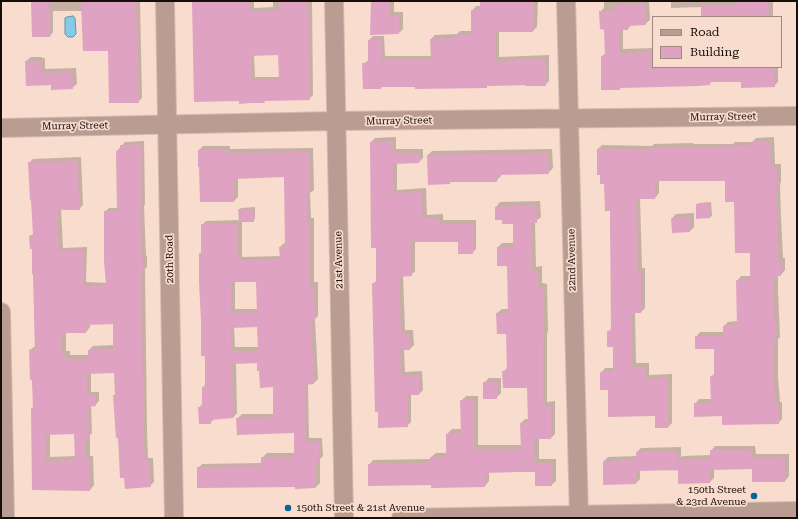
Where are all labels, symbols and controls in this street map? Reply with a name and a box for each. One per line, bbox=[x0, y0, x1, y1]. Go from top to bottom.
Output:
legend bbox=[652, 16, 782, 68]
text: Road bbox=[690, 25, 719, 39]
text: Building bbox=[690, 45, 739, 59]
street label: Murray Street bbox=[690, 110, 756, 124]
street label: Murray Street bbox=[366, 114, 432, 128]
street label: Murray Street bbox=[42, 119, 108, 133]
street label: 22nd Avenue bbox=[565, 229, 579, 291]
street label: 21st Avenue bbox=[332, 231, 346, 289]
street label: 20th Road bbox=[164, 235, 176, 283]
place label: 150th Street & 23rd Avenue bbox=[676, 484, 746, 508]
marker: 150th Street & 23rd Avenue bbox=[749, 491, 759, 501]
place label: 150th Street & 21st Avenue bbox=[296, 502, 425, 514]
marker: 150th Street & 21st Avenue bbox=[283, 503, 293, 513]

